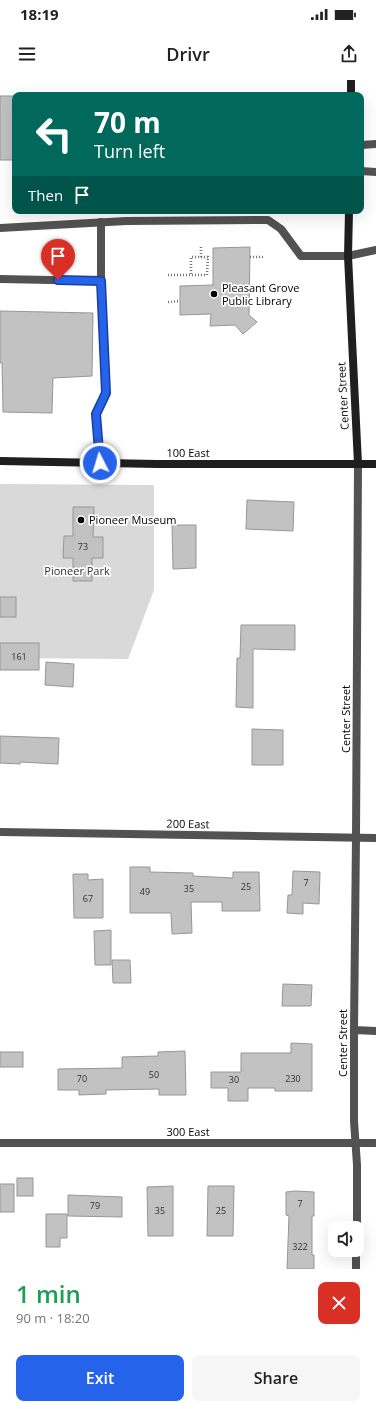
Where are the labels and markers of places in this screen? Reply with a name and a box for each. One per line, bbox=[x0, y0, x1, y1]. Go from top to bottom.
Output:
pin bbox=[41, 239, 75, 280]
place label: Pleasant Grove Public Library bbox=[222, 280, 299, 308]
marker: Pleasant Grove Public Library bbox=[209, 289, 219, 299]
place label: Pioneer Museum bbox=[89, 512, 176, 527]
marker: Pioneer Museum bbox=[76, 515, 86, 525]

